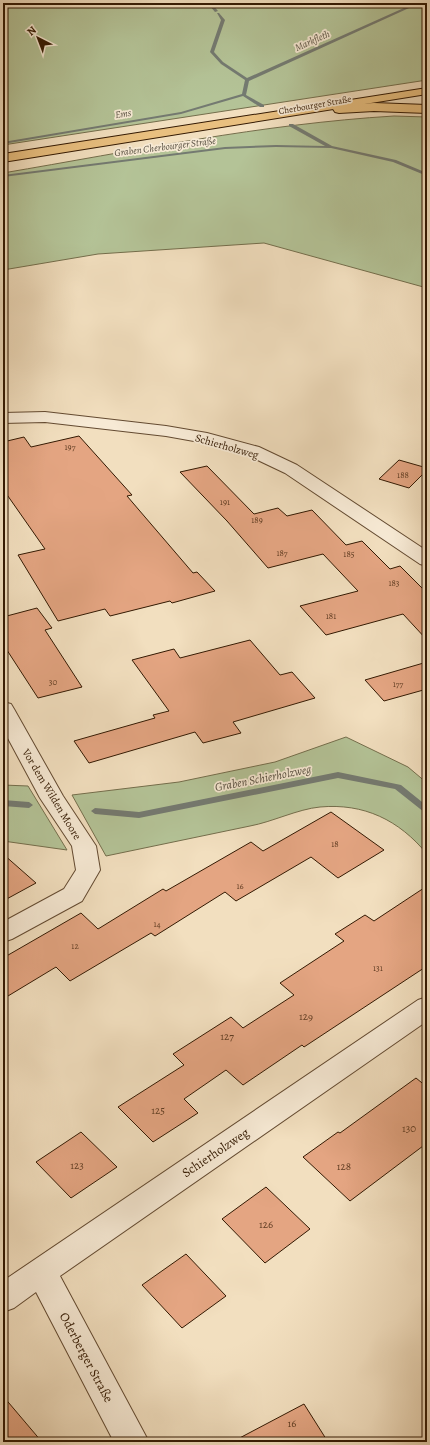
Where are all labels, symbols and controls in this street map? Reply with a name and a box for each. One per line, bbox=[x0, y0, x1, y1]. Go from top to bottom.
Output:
north arrow bbox=[18, 18, 58, 58]
text: N bbox=[24, 23, 40, 39]
water label: Markfleth bbox=[293, 27, 332, 54]
street label: Cherbourger Straße bbox=[278, 93, 352, 117]
water label: Ems bbox=[114, 106, 133, 121]
water label: Graben Cherbourger Straße bbox=[114, 134, 217, 159]
street label: Schierholzweg bbox=[193, 430, 261, 463]
house number: 197 bbox=[65, 441, 76, 453]
house number: 188 bbox=[397, 469, 409, 481]
house number: 191 bbox=[220, 496, 230, 508]
house number: 189 bbox=[251, 514, 263, 526]
house number: 187 bbox=[276, 547, 288, 559]
house number: 185 bbox=[343, 548, 355, 560]
house number: 183 bbox=[388, 577, 400, 589]
house number: 181 bbox=[326, 610, 336, 622]
house number: 30 bbox=[49, 676, 57, 688]
house number: 177 bbox=[393, 678, 404, 690]
street label: Vor dem Wilden Moore bbox=[18, 745, 85, 843]
water label: Graben Schierholzweg bbox=[213, 761, 313, 795]
house number: 18 bbox=[331, 838, 339, 850]
house number: 16 bbox=[236, 880, 244, 892]
house number: 14 bbox=[153, 918, 161, 930]
house number: 12 bbox=[71, 940, 79, 952]
house number: 131 bbox=[373, 962, 383, 974]
house number: 129 bbox=[299, 1009, 313, 1024]
house number: 127 bbox=[220, 1029, 234, 1044]
house number: 125 bbox=[151, 1103, 165, 1118]
house number: 130 bbox=[402, 1121, 416, 1136]
street label: Schierholzweg bbox=[178, 1123, 252, 1181]
house number: 123 bbox=[70, 1158, 84, 1173]
house number: 128 bbox=[337, 1159, 351, 1174]
house number: 126 bbox=[259, 1217, 273, 1232]
street label: Oderberger Straße bbox=[56, 1309, 118, 1405]
house number: 16 bbox=[288, 1416, 296, 1431]

